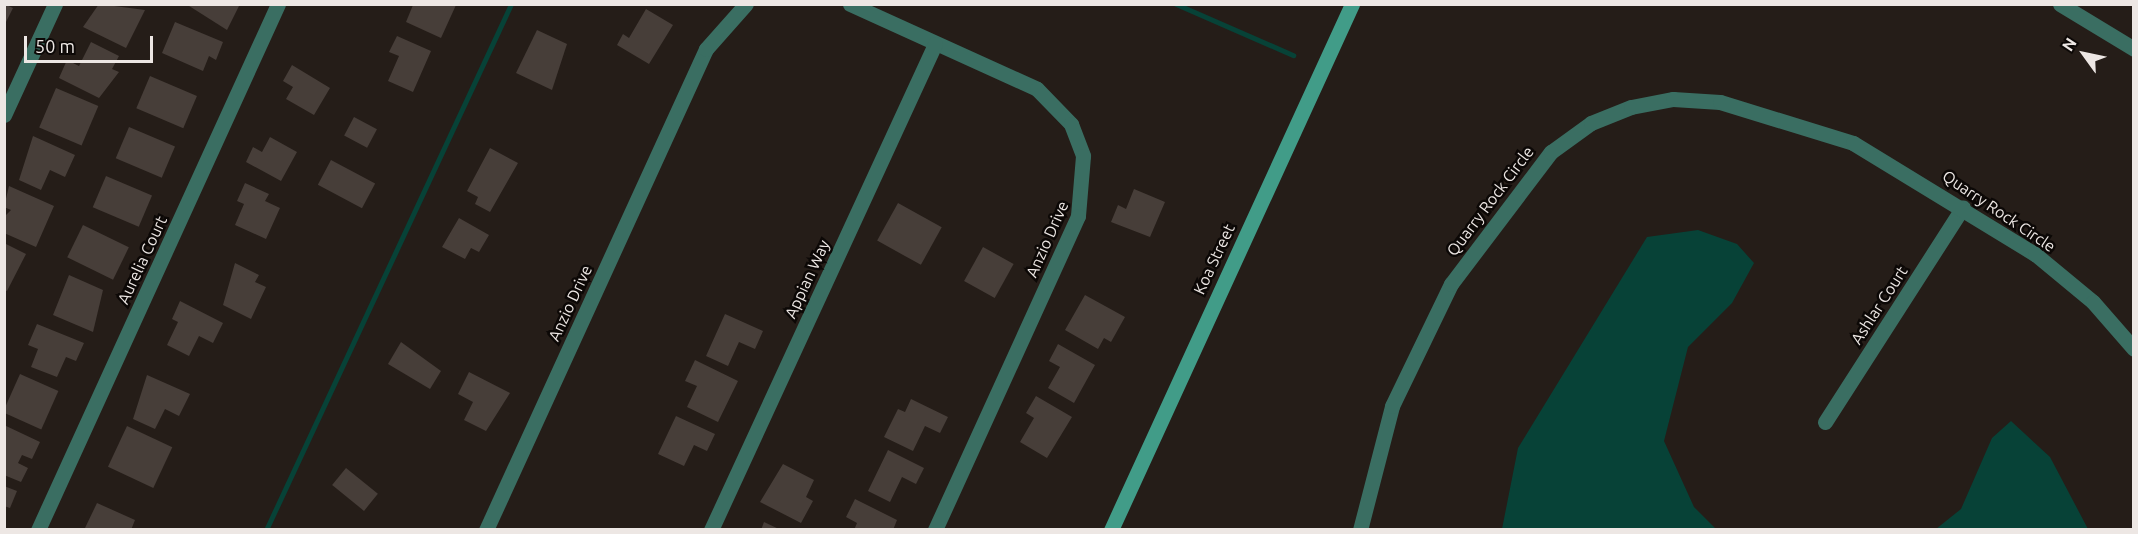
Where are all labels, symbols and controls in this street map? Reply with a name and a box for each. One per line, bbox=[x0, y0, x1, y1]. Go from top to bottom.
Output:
scale bar bbox=[27, 24, 156, 62]
north arrow bbox=[2054, 24, 2114, 84]
text: N bbox=[2058, 34, 2080, 54]
text: 50 m bbox=[35, 36, 75, 56]
street label: Quarry Rock Circle bbox=[1443, 142, 1537, 260]
street label: Quarry Rock Circle bbox=[1939, 166, 2059, 256]
street label: Anzio Drive bbox=[1022, 198, 1072, 280]
street label: Aurelia Court bbox=[113, 213, 171, 307]
street label: Koa Street bbox=[1189, 221, 1239, 297]
street label: Appian Way bbox=[780, 237, 834, 321]
street label: Anzio Drive bbox=[544, 262, 596, 344]
street label: Ashlar Court bbox=[1847, 262, 1911, 348]

